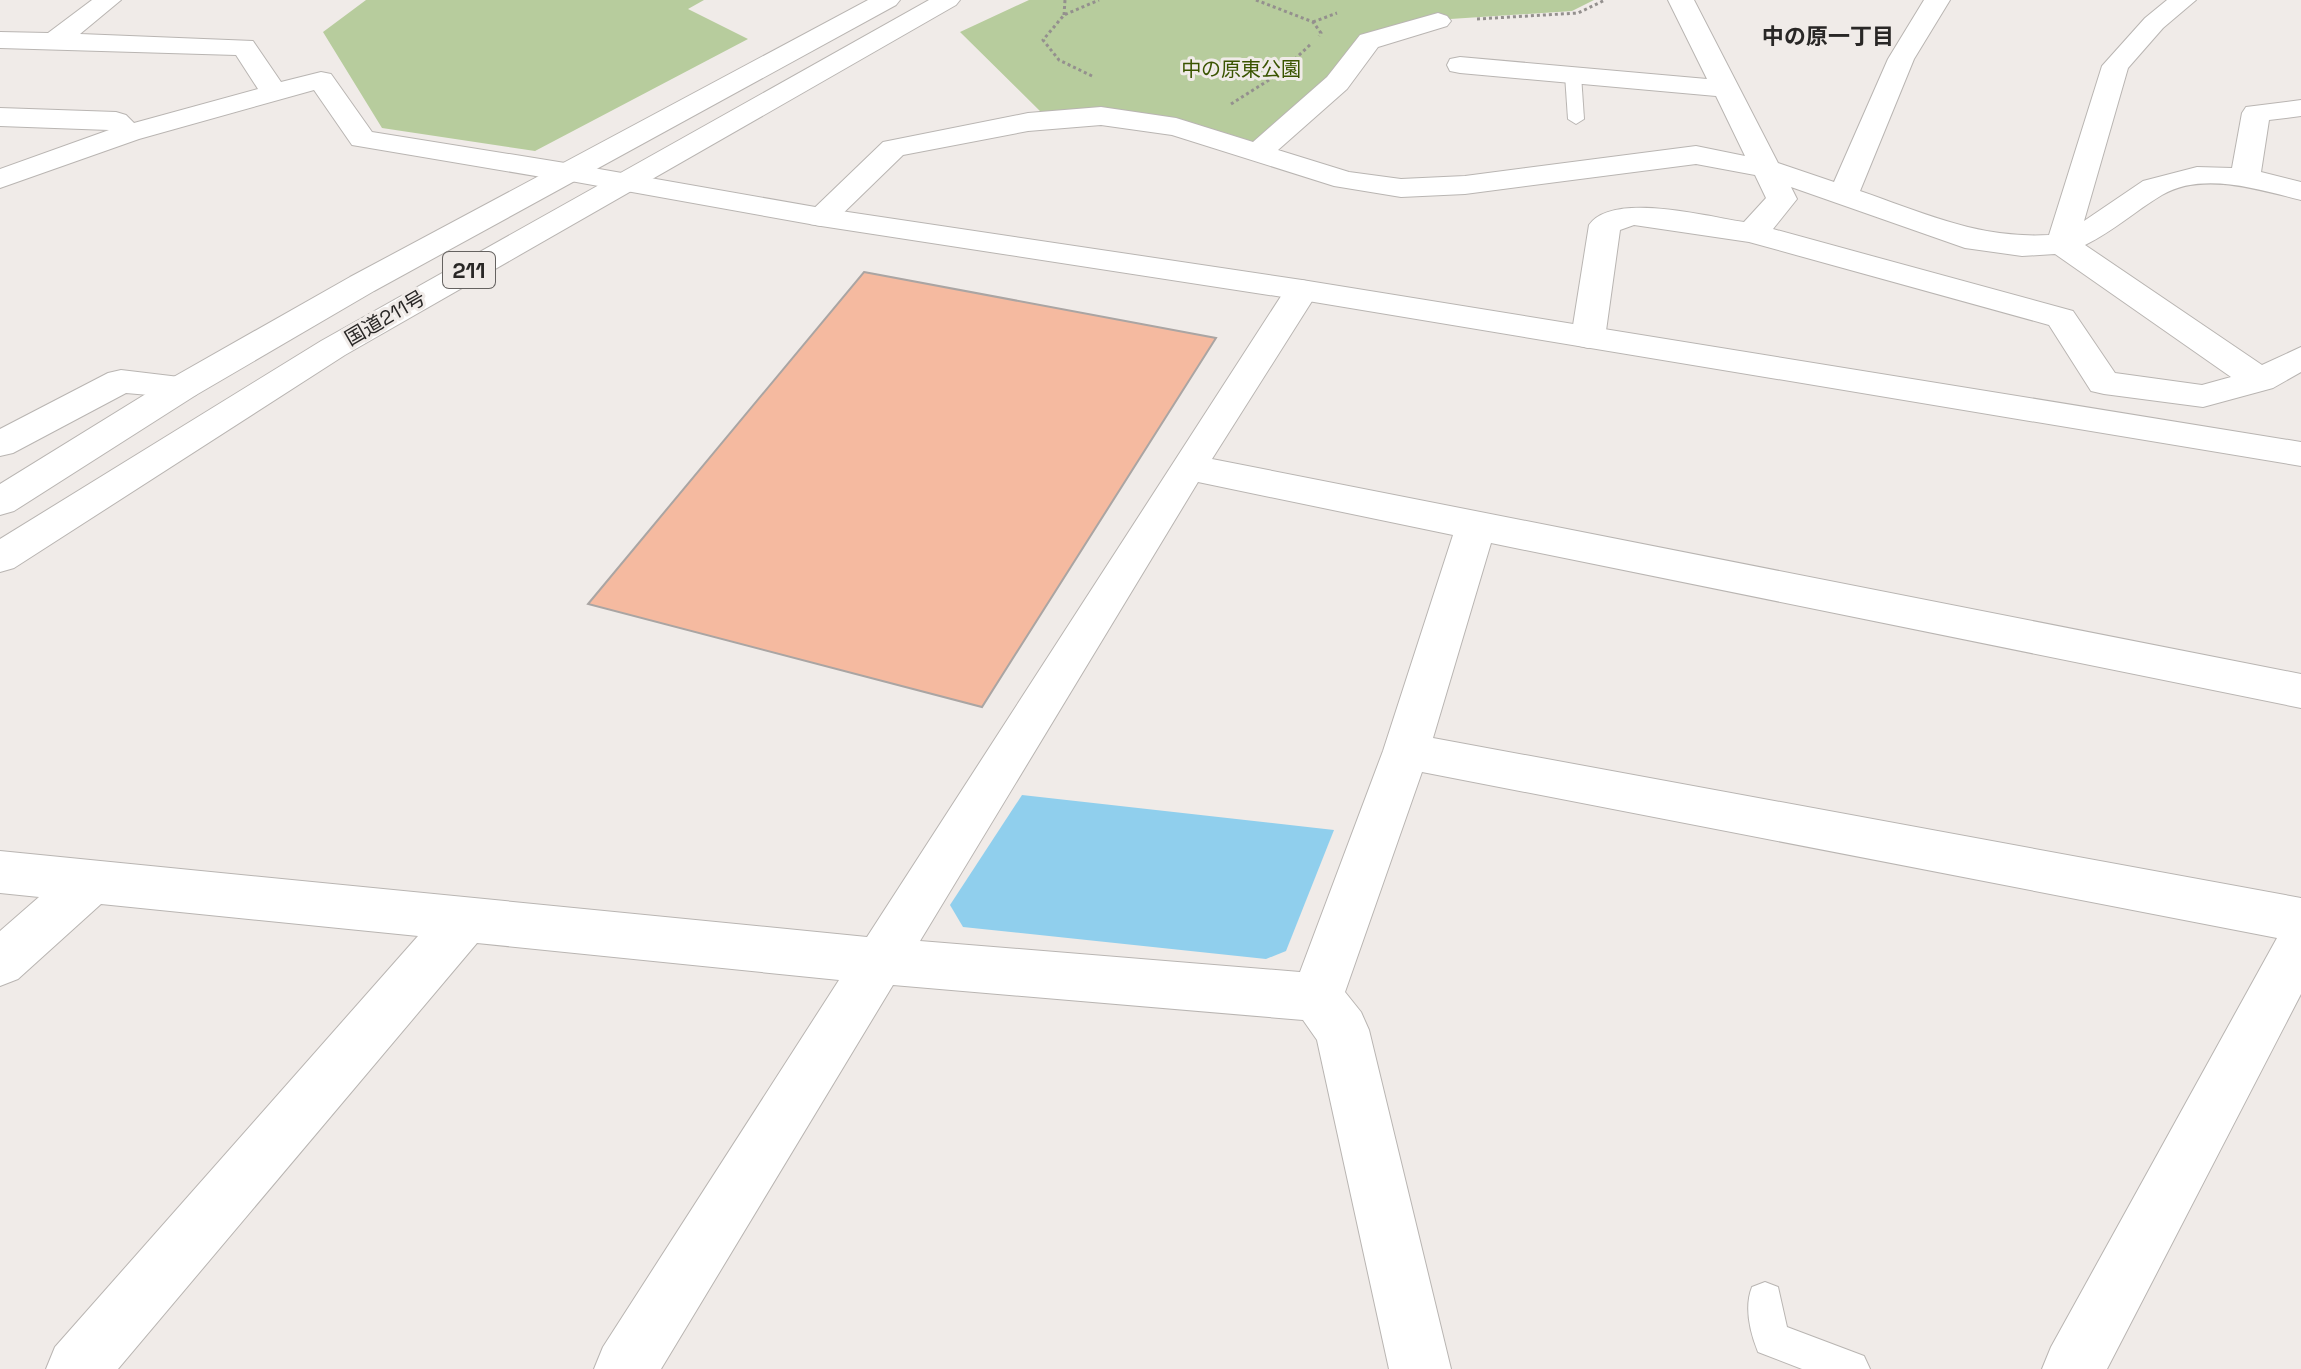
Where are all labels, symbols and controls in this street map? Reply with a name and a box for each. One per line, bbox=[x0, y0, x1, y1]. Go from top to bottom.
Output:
district label: 中の原一丁目 bbox=[1762, 22, 1894, 50]
park label: 中の原東公園 bbox=[1181, 56, 1301, 82]
road number: 211 bbox=[443, 252, 495, 288]
street label: 国道211号 bbox=[340, 285, 430, 351]

